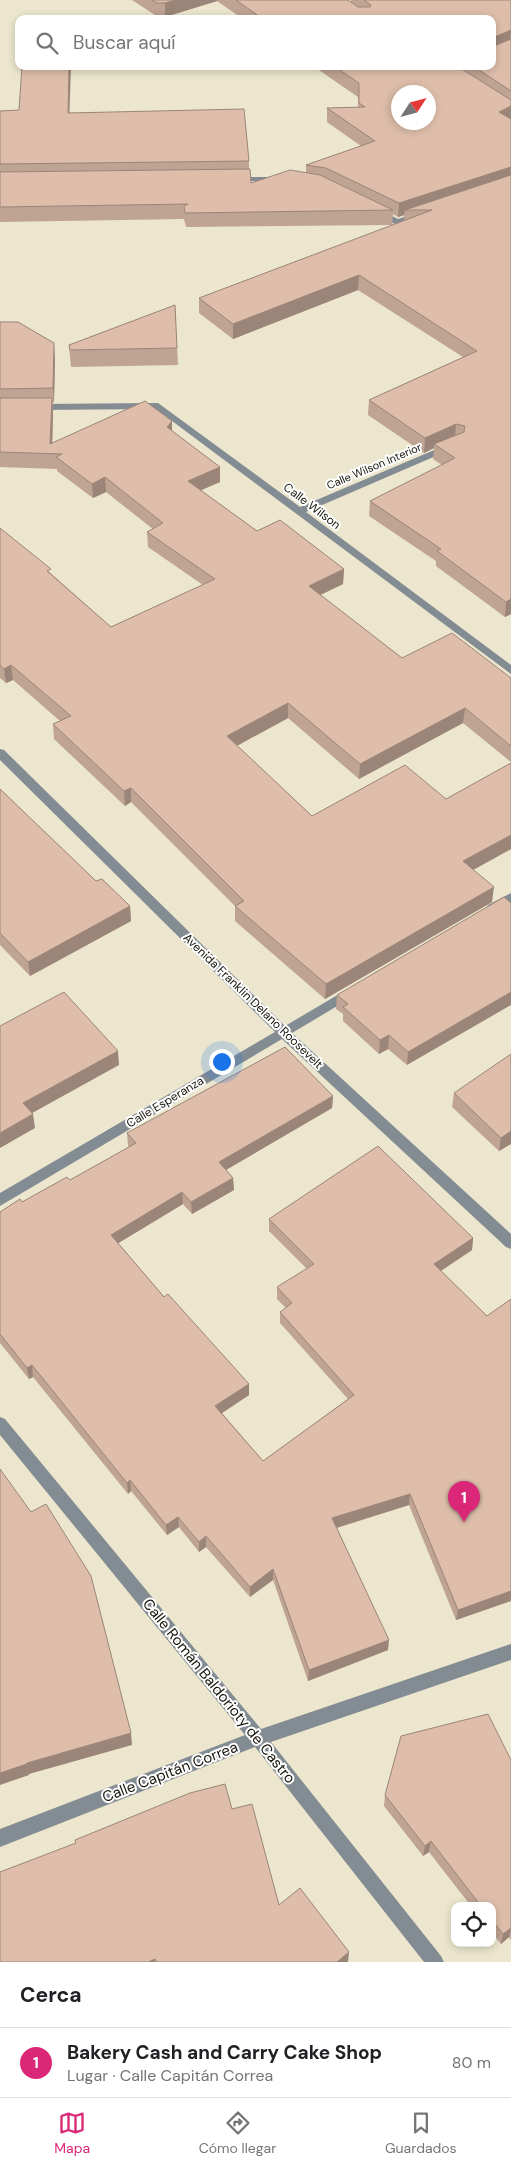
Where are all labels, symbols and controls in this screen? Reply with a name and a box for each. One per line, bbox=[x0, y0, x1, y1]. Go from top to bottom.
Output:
search box bbox=[15, 15, 496, 70]
icon: search bbox=[33, 29, 61, 57]
text: Buscar aquí bbox=[73, 30, 176, 55]
north arrow bbox=[391, 85, 436, 130]
street label: Calle Wilson Interior bbox=[325, 440, 423, 492]
street label: Calle Wilson bbox=[280, 479, 344, 533]
street label: Avenida Franklin Delano Roosevelt bbox=[180, 930, 327, 1072]
your location bbox=[209, 1049, 235, 1075]
street label: Calle Esperanza bbox=[123, 1073, 207, 1131]
pin: 1 bbox=[448, 1481, 480, 1522]
street label: Calle Román Baldorioty de Castro bbox=[138, 1594, 300, 1788]
street label: Calle Capitán Correa bbox=[99, 1737, 241, 1807]
map controls bbox=[451, 1902, 496, 1947]
button: locate bbox=[451, 1902, 496, 1947]
text: Cerca bbox=[20, 1981, 82, 2009]
text: Bakery Cash and Carry Cake Shop bbox=[67, 2040, 382, 2065]
text: 1 bbox=[33, 2052, 39, 2073]
text: 80 m bbox=[452, 2052, 491, 2073]
text: Lugar · Calle Capitán Correa bbox=[67, 2065, 273, 2086]
tab: Mapa bbox=[54, 2109, 90, 2157]
tab: Cómo llegar bbox=[199, 2109, 276, 2157]
tab: Guardados bbox=[385, 2109, 457, 2157]

